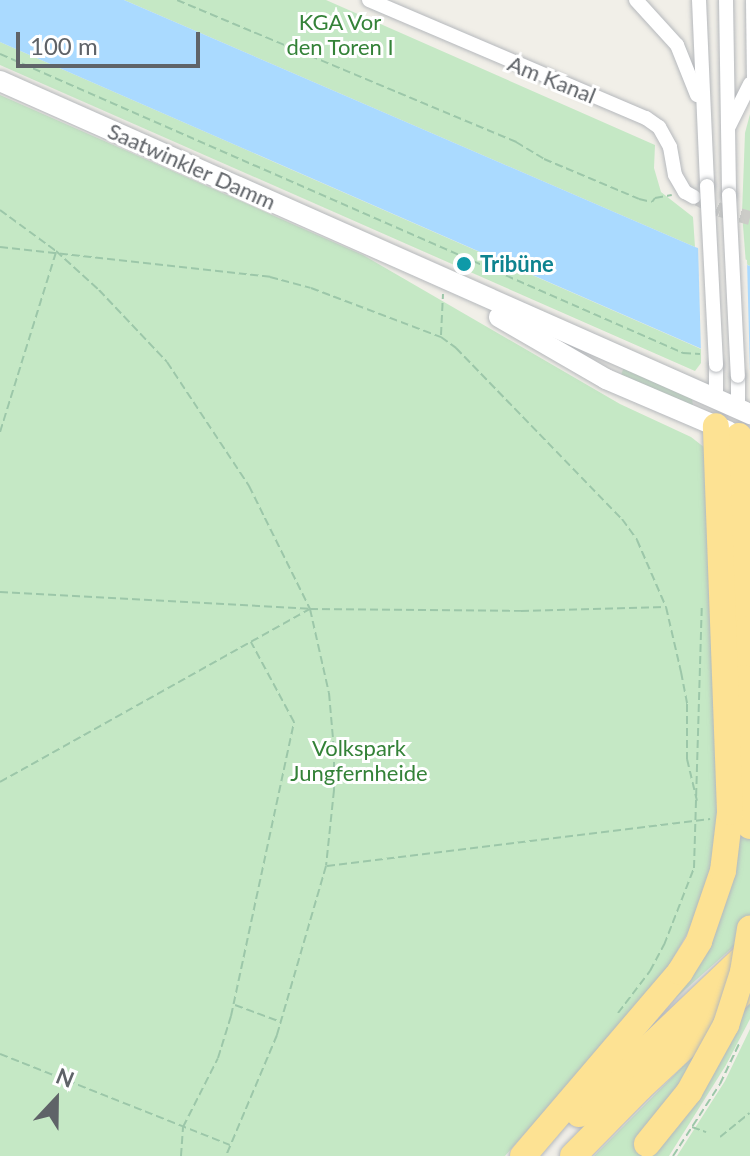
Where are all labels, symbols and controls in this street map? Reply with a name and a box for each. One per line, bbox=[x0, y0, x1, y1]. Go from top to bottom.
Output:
park label: KGA Vor den Toren I bbox=[286, 8, 394, 60]
scale bar bbox=[20, 16, 204, 66]
text: 100 m bbox=[30, 31, 98, 60]
street label: Am Kanal bbox=[504, 49, 600, 109]
street label: Saatwinkler Damm bbox=[104, 117, 280, 215]
place label: Tribüne bbox=[480, 251, 554, 277]
marker: Tribüne bbox=[455, 255, 473, 273]
park label: Volkspark Jungfernheide bbox=[290, 734, 428, 786]
north arrow bbox=[16, 1060, 96, 1140]
text: N bbox=[52, 1062, 78, 1093]

